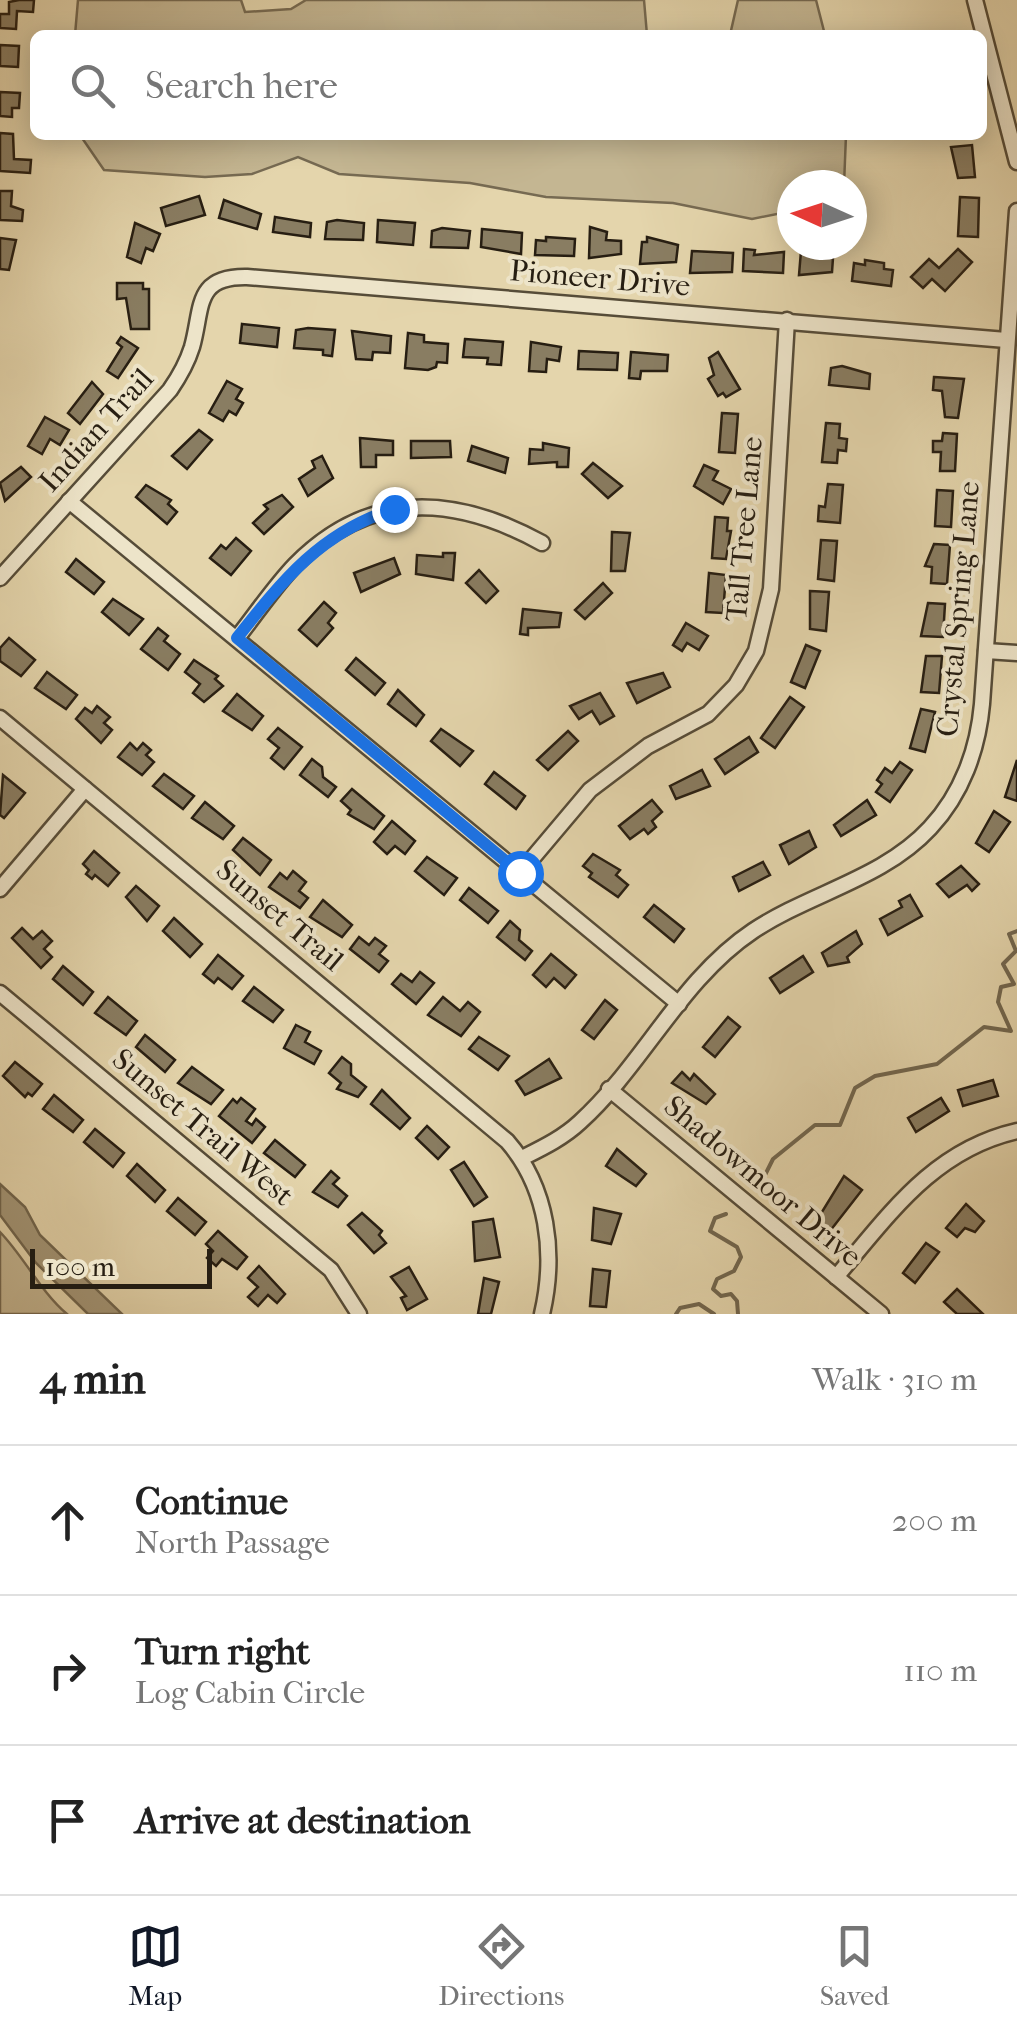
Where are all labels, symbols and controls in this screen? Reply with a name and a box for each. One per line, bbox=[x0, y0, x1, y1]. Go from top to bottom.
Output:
search box bbox=[30, 30, 987, 140]
icon: search bbox=[65, 58, 120, 113]
text: Search here bbox=[145, 63, 338, 108]
north arrow bbox=[777, 170, 867, 260]
street label: Pioneer Drive bbox=[508, 253, 692, 304]
street label: Indian Trail bbox=[32, 361, 161, 499]
street label: Tall Tree Lane bbox=[719, 435, 770, 623]
street label: Crystal Spring Lane bbox=[930, 480, 987, 738]
route end bbox=[372, 487, 418, 533]
route start bbox=[498, 851, 544, 897]
street label: Sunset Trail bbox=[209, 852, 350, 979]
street label: Sunset Trail West bbox=[105, 1042, 300, 1213]
street label: Shadowmoor Drive bbox=[657, 1089, 869, 1274]
scale bar bbox=[30, 1244, 212, 1288]
text: 100 m bbox=[45, 1250, 115, 1283]
text: 4 min bbox=[40, 1355, 146, 1404]
text: Walk · 310 m bbox=[812, 1361, 977, 1398]
text: Continue bbox=[135, 1479, 288, 1524]
icon: ahead bbox=[40, 1493, 95, 1548]
text: 200 m bbox=[892, 1502, 977, 1539]
text: North Passage bbox=[135, 1524, 330, 1561]
text: Turn right bbox=[135, 1629, 310, 1674]
icon: right bbox=[40, 1643, 95, 1698]
text: 110 m bbox=[903, 1652, 977, 1689]
text: Log Cabin Circle bbox=[135, 1674, 365, 1711]
icon: arrive bbox=[40, 1793, 95, 1848]
text: Arrive at destination bbox=[135, 1798, 471, 1843]
tab: Map bbox=[128, 1919, 183, 2012]
tab: Directions bbox=[438, 1919, 564, 2012]
tab: Saved bbox=[820, 1919, 889, 2012]

